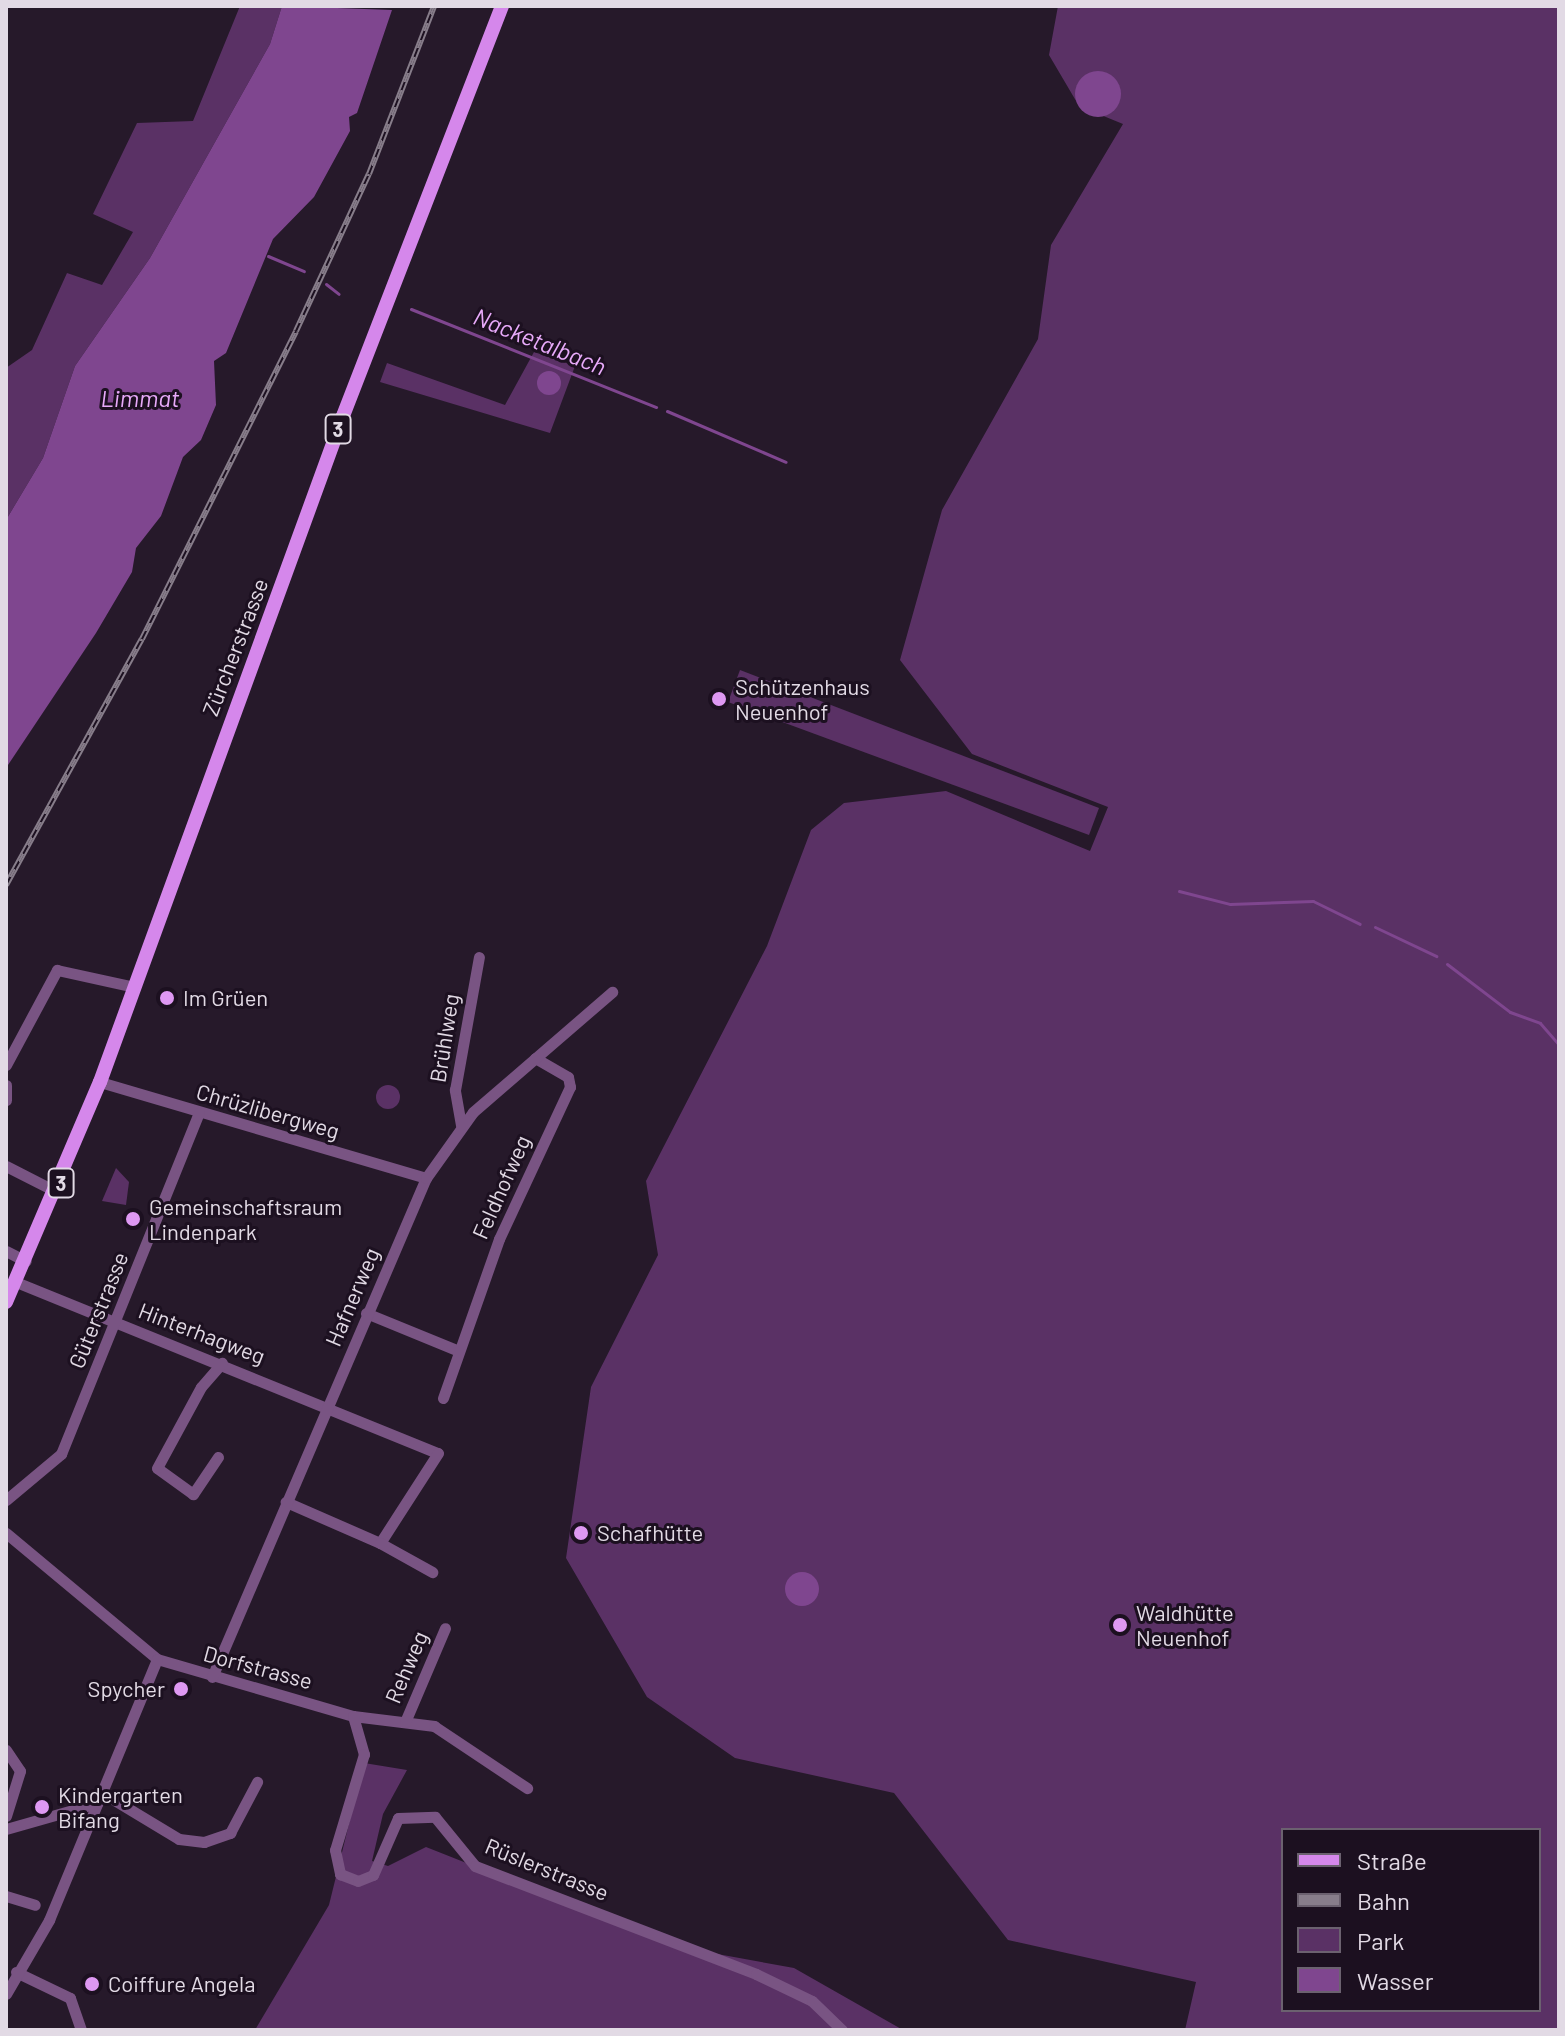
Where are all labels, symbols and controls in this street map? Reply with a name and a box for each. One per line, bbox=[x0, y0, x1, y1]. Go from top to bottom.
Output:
water label: Nacketalbach bbox=[470, 301, 610, 381]
water label: Limmat bbox=[101, 384, 179, 412]
road number: 3 bbox=[324, 413, 352, 445]
street label: Zürcherstrasse bbox=[197, 575, 273, 719]
place label: Schützenhaus Neuenhof bbox=[735, 673, 870, 724]
marker: Schützenhaus Neuenhof bbox=[710, 690, 728, 708]
place label: Im Grüen bbox=[183, 985, 268, 1011]
marker: Im Grüen bbox=[158, 989, 176, 1007]
street label: Brühlweg bbox=[424, 992, 464, 1084]
street label: Chrüzlibergweg bbox=[193, 1078, 343, 1144]
street label: Feldhofweg bbox=[466, 1131, 536, 1243]
road number: 3 bbox=[47, 1167, 75, 1199]
place label: Gemeinschaftsraum Lindenpark bbox=[149, 1193, 342, 1244]
marker: Gemeinschaftsraum Lindenpark bbox=[124, 1210, 142, 1228]
street label: Hafnerweg bbox=[319, 1244, 385, 1350]
street label: Güterstrasse bbox=[63, 1248, 133, 1372]
street label: Hinterhagweg bbox=[135, 1297, 269, 1369]
place label: Schafhütte bbox=[597, 1520, 703, 1546]
marker: Schafhütte bbox=[572, 1524, 590, 1542]
place label: Waldhütte Neuenhof bbox=[1136, 1599, 1234, 1650]
marker: Waldhütte Neuenhof bbox=[1111, 1616, 1129, 1634]
street label: Rehweg bbox=[379, 1627, 433, 1707]
street label: Dorfstrasse bbox=[201, 1640, 315, 1694]
place label: Spycher bbox=[88, 1676, 165, 1702]
marker: Spycher bbox=[172, 1680, 190, 1698]
place label: Kindergarten Bifang bbox=[58, 1781, 183, 1832]
marker: Kindergarten Bifang bbox=[33, 1798, 51, 1816]
legend bbox=[1281, 1828, 1541, 2012]
street label: Rüslerstrasse bbox=[481, 1832, 613, 1906]
text: Straße bbox=[1357, 1846, 1427, 1875]
text: Bahn bbox=[1357, 1886, 1410, 1915]
text: Park bbox=[1357, 1926, 1404, 1955]
text: Wasser bbox=[1357, 1966, 1433, 1995]
place label: Coiffure Angela bbox=[108, 1971, 255, 1997]
marker: Coiffure Angela bbox=[83, 1975, 101, 1993]

